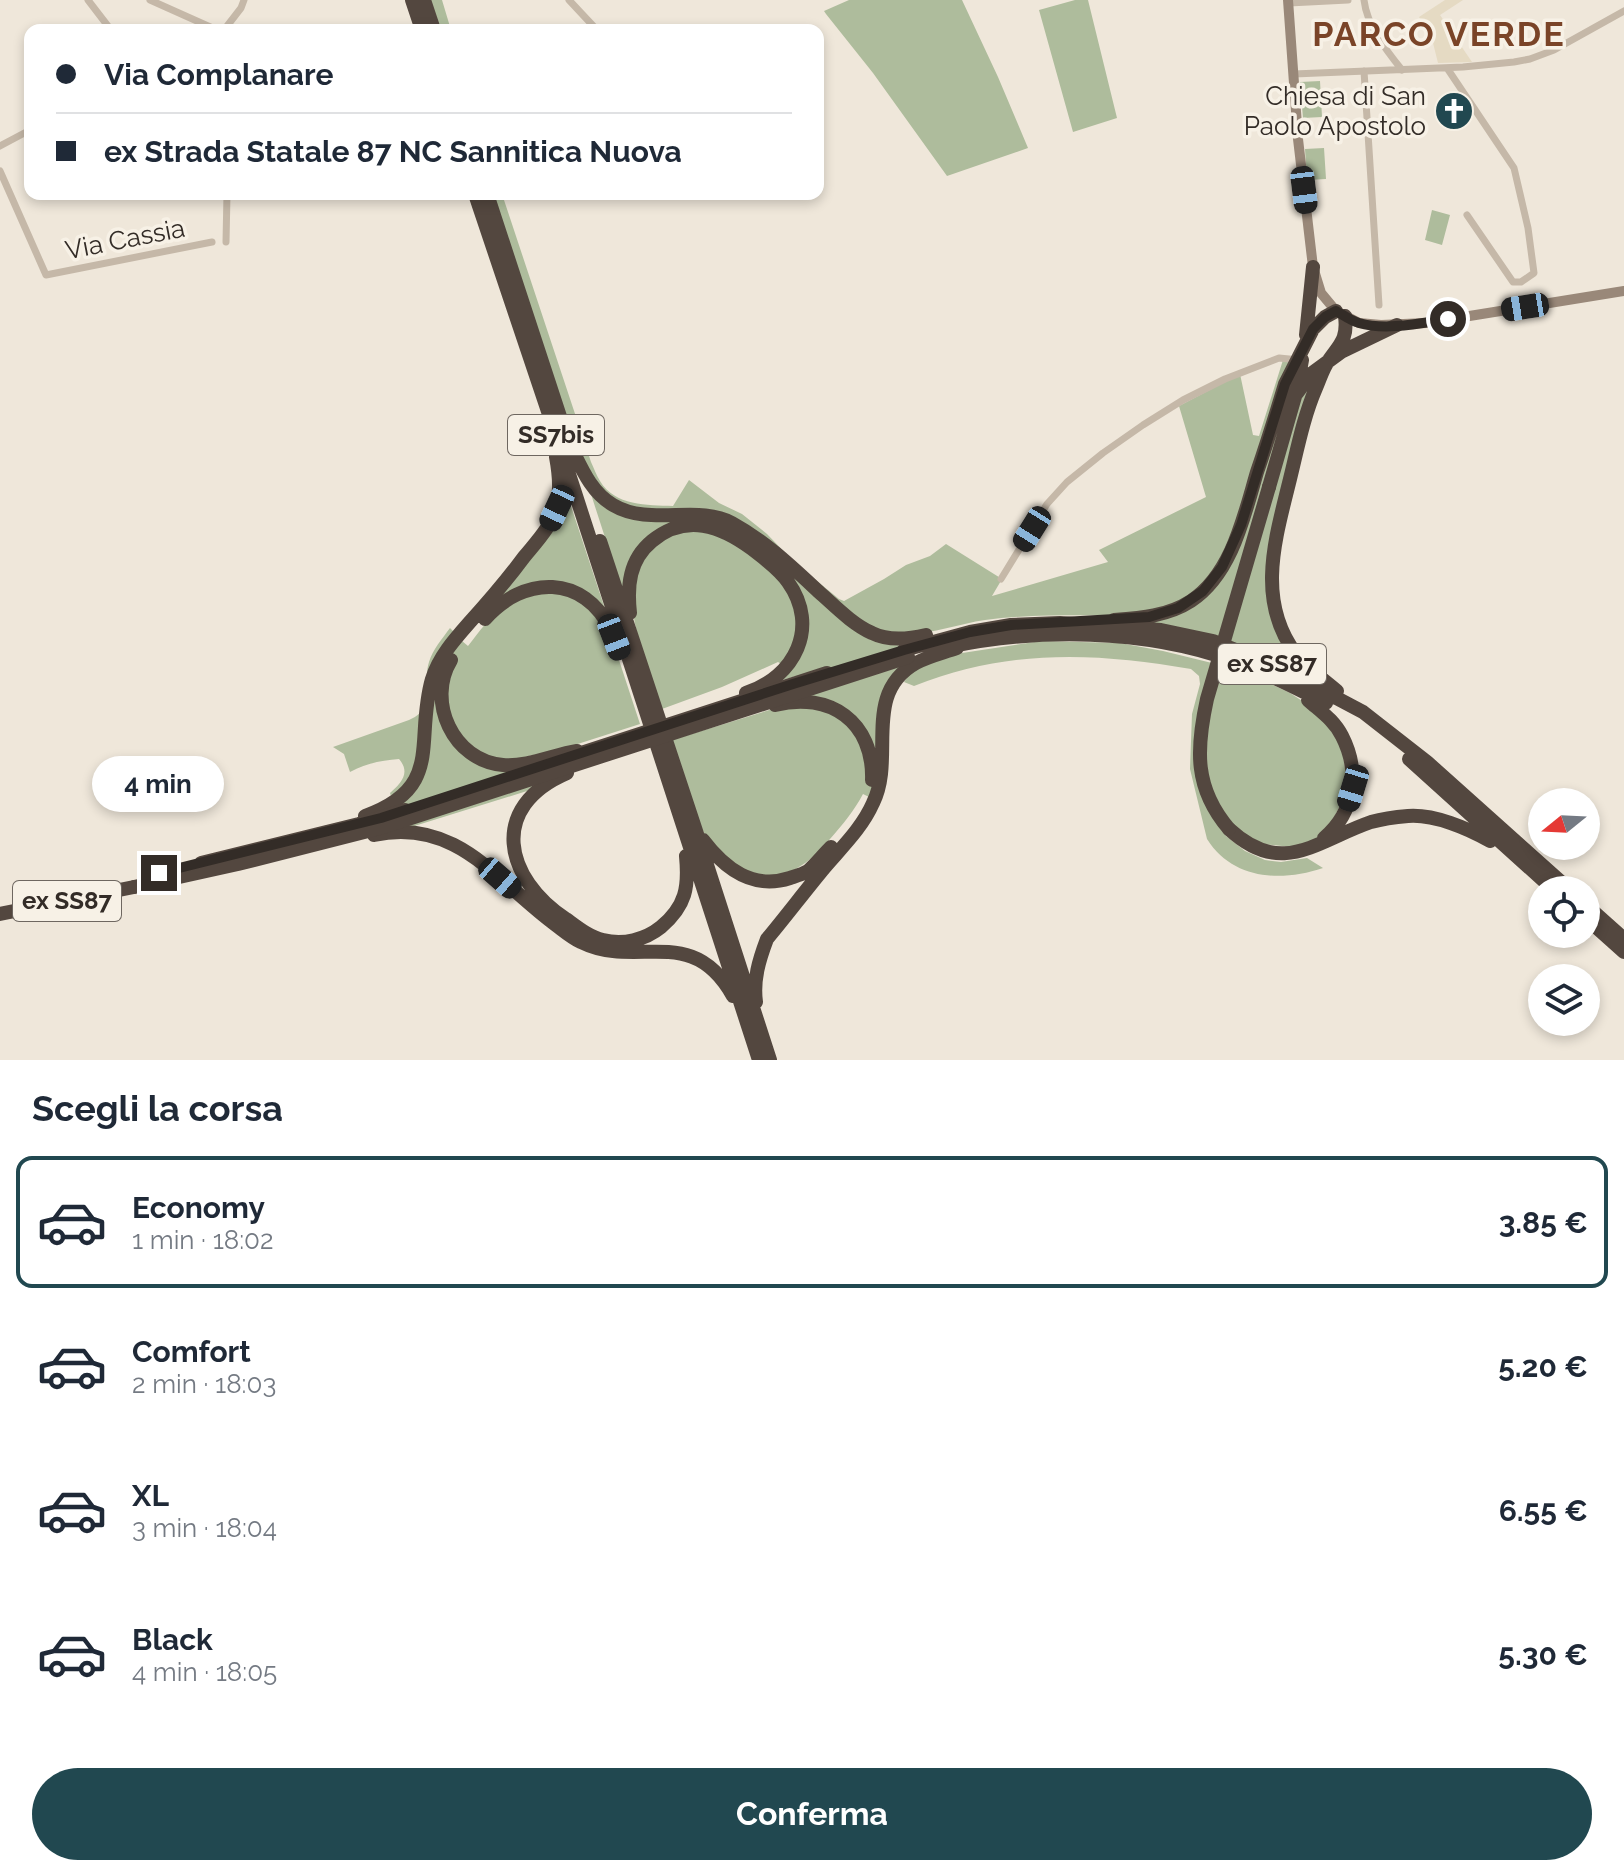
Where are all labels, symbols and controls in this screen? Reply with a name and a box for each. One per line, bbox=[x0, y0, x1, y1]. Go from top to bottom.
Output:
district label: PARCO VERDE bbox=[1312, 14, 1566, 54]
text: Via Complanare bbox=[104, 57, 333, 92]
place label: Chiesa di San Paolo Apostolo bbox=[1244, 81, 1426, 141]
church icon: Chiesa di San Paolo Apostolo bbox=[1433, 90, 1475, 132]
text: ex Strada Statale 87 NC Sannitica Nuova bbox=[104, 134, 682, 169]
car bbox=[1289, 165, 1319, 215]
street label: Via Cassia bbox=[63, 213, 187, 265]
car bbox=[1499, 291, 1551, 323]
route start bbox=[1430, 301, 1466, 337]
road number: SS7bis bbox=[508, 415, 604, 455]
car bbox=[536, 481, 578, 535]
car bbox=[1009, 502, 1055, 556]
car bbox=[594, 610, 634, 664]
road number: ex SS87 bbox=[1218, 644, 1326, 684]
callout: 4 min bbox=[93, 757, 225, 813]
car bbox=[1335, 762, 1371, 814]
text: 4 min bbox=[124, 769, 192, 799]
north arrow bbox=[1528, 788, 1600, 860]
map controls bbox=[1528, 788, 1600, 1036]
car bbox=[474, 853, 526, 903]
route end bbox=[141, 855, 177, 891]
button: locate bbox=[1528, 876, 1600, 948]
road number: ex SS87 bbox=[13, 881, 121, 921]
button: layers bbox=[1528, 964, 1600, 1036]
text: Scegli la corsa bbox=[32, 1087, 283, 1129]
icon: car bbox=[36, 1186, 108, 1258]
text: Economy bbox=[132, 1190, 265, 1225]
text: 3.85 € bbox=[1499, 1205, 1588, 1240]
text: 1 min · 18:02 bbox=[132, 1225, 274, 1255]
icon: car bbox=[36, 1330, 108, 1402]
text: Comfort bbox=[132, 1334, 251, 1369]
text: 5.20 € bbox=[1498, 1349, 1588, 1384]
text: 2 min · 18:03 bbox=[132, 1369, 276, 1399]
icon: car bbox=[36, 1474, 108, 1546]
text: XL bbox=[132, 1478, 169, 1513]
text: 6.55 € bbox=[1499, 1493, 1588, 1528]
text: 3 min · 18:04 bbox=[132, 1513, 277, 1543]
icon: car bbox=[36, 1618, 108, 1690]
text: Black bbox=[132, 1622, 213, 1657]
text: 5.30 € bbox=[1498, 1637, 1588, 1672]
text: 4 min · 18:05 bbox=[132, 1657, 277, 1687]
button: Conferma bbox=[32, 1768, 1592, 1860]

